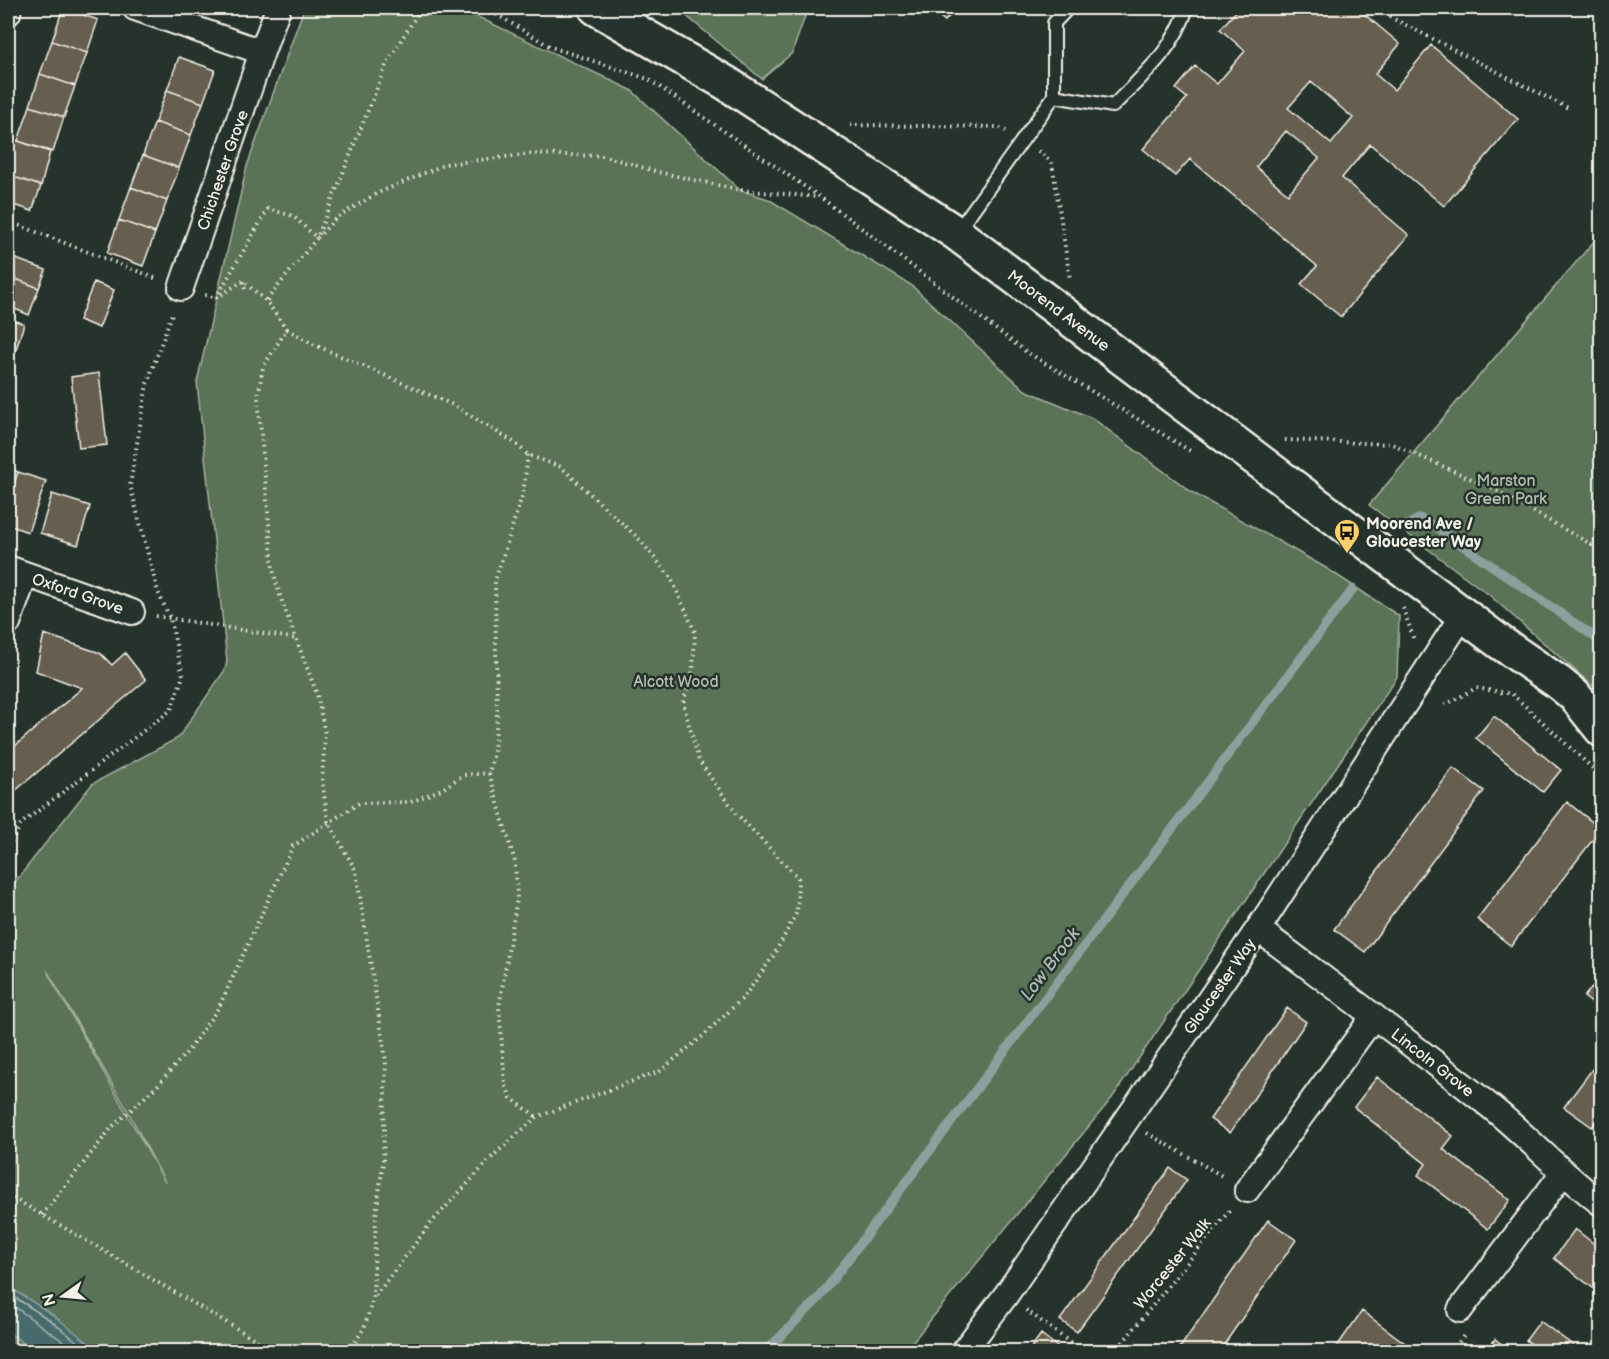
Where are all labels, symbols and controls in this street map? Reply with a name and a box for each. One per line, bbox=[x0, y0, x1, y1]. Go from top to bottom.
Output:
street label: Chichester Grove bbox=[194, 107, 253, 233]
street label: Moorend Avenue bbox=[1003, 267, 1113, 356]
park label: Marston Green Park bbox=[1465, 472, 1547, 509]
place label: Moorend Ave / Gloucester Way bbox=[1366, 515, 1482, 552]
bus stop icon: Moorend Ave / Gloucester Way bbox=[1332, 517, 1362, 555]
street label: Oxford Grove bbox=[29, 570, 126, 619]
park label: Alcott Wood bbox=[633, 673, 719, 692]
water label: Low Brook bbox=[1016, 923, 1085, 1005]
street label: Gloucester Way bbox=[1180, 935, 1261, 1038]
street label: Lincoln Grove bbox=[1387, 1025, 1478, 1102]
street label: Worcester Walk bbox=[1131, 1214, 1216, 1313]
north arrow bbox=[33, 1266, 93, 1326]
text: N bbox=[39, 1291, 61, 1308]

